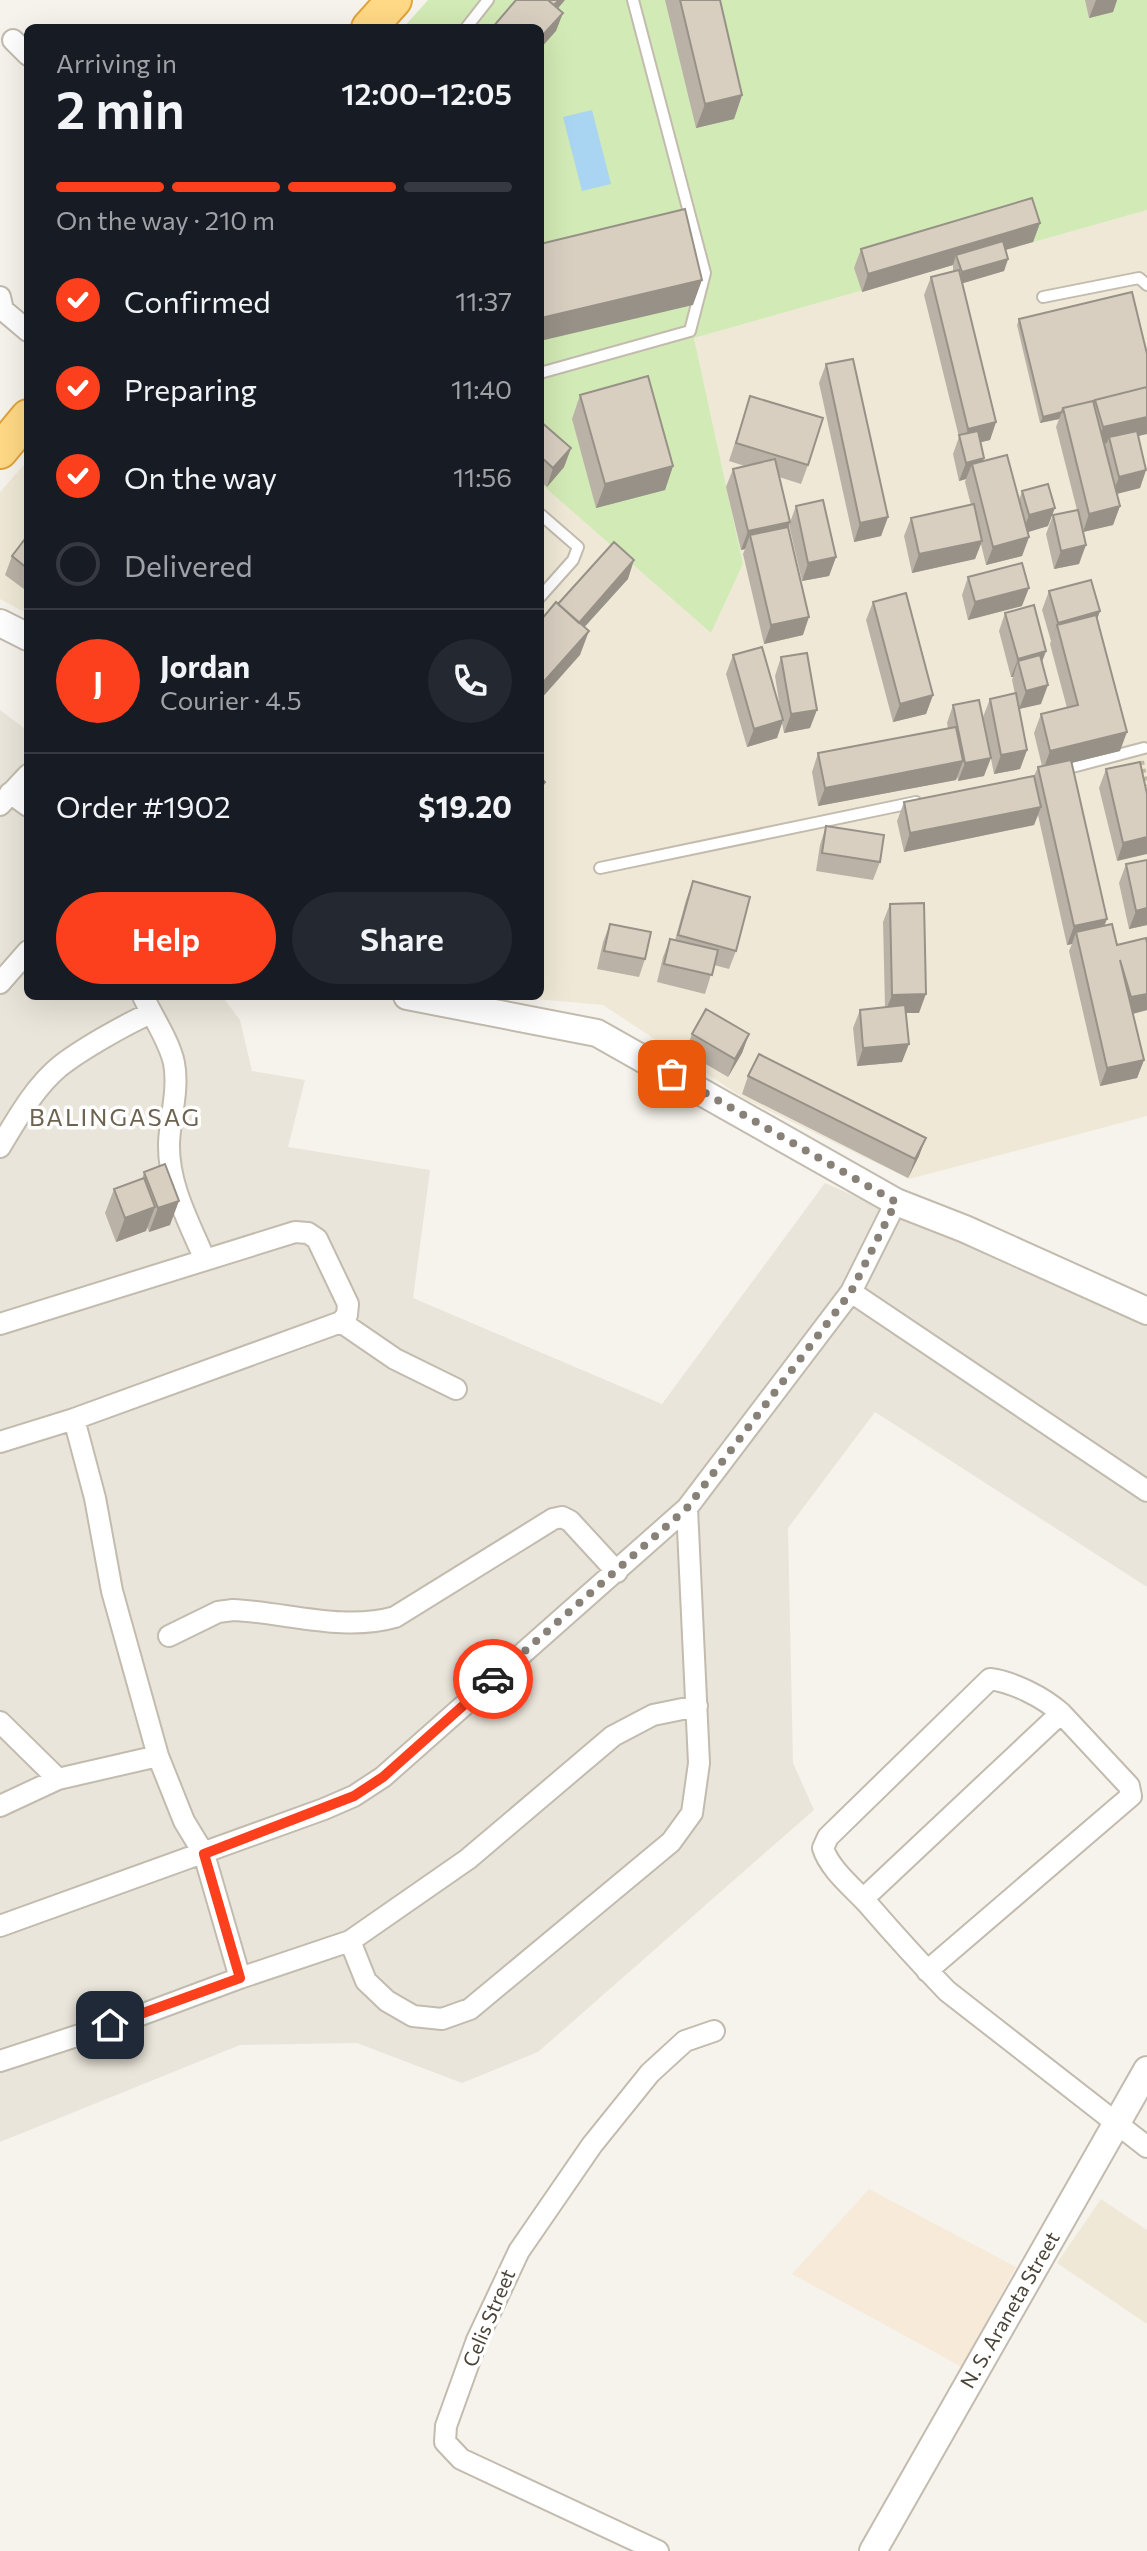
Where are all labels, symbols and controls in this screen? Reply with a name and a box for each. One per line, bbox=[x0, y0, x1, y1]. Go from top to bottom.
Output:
text: Arriving in bbox=[56, 47, 177, 78]
text: 12:00–12:05 bbox=[341, 74, 512, 111]
text: 2 min bbox=[56, 76, 185, 140]
text: On the way · 210 m bbox=[56, 204, 275, 235]
icon: check bbox=[56, 278, 100, 322]
text: Confirmed bbox=[124, 282, 271, 319]
text: 11:37 bbox=[455, 285, 512, 316]
icon: check bbox=[56, 366, 100, 410]
text: Preparing bbox=[124, 370, 257, 407]
text: 11:40 bbox=[451, 373, 512, 404]
icon: check bbox=[56, 454, 100, 498]
text: On the way bbox=[124, 458, 277, 495]
text: 11:56 bbox=[453, 461, 512, 492]
text: Delivered bbox=[124, 546, 253, 583]
button: phone bbox=[428, 639, 512, 723]
text: Jordan bbox=[160, 647, 250, 684]
text: J bbox=[93, 663, 103, 700]
text: Courier · 4.5 bbox=[160, 684, 302, 715]
text: Order #1902 bbox=[56, 787, 231, 824]
text: $19.20 bbox=[418, 787, 512, 824]
button: Help bbox=[56, 892, 276, 984]
button: Share bbox=[292, 892, 512, 984]
pin bbox=[638, 1040, 706, 1108]
icon: bag bbox=[650, 1052, 694, 1096]
district label: BALINGASAG bbox=[29, 1102, 201, 1131]
courier bbox=[453, 1639, 533, 1719]
icon: car bbox=[471, 1657, 515, 1701]
pin bbox=[76, 1991, 144, 2059]
icon: home bbox=[88, 2003, 132, 2047]
street label: N. S. Araneta Street bbox=[955, 2227, 1064, 2392]
street label: Celis Street bbox=[457, 2265, 519, 2370]

